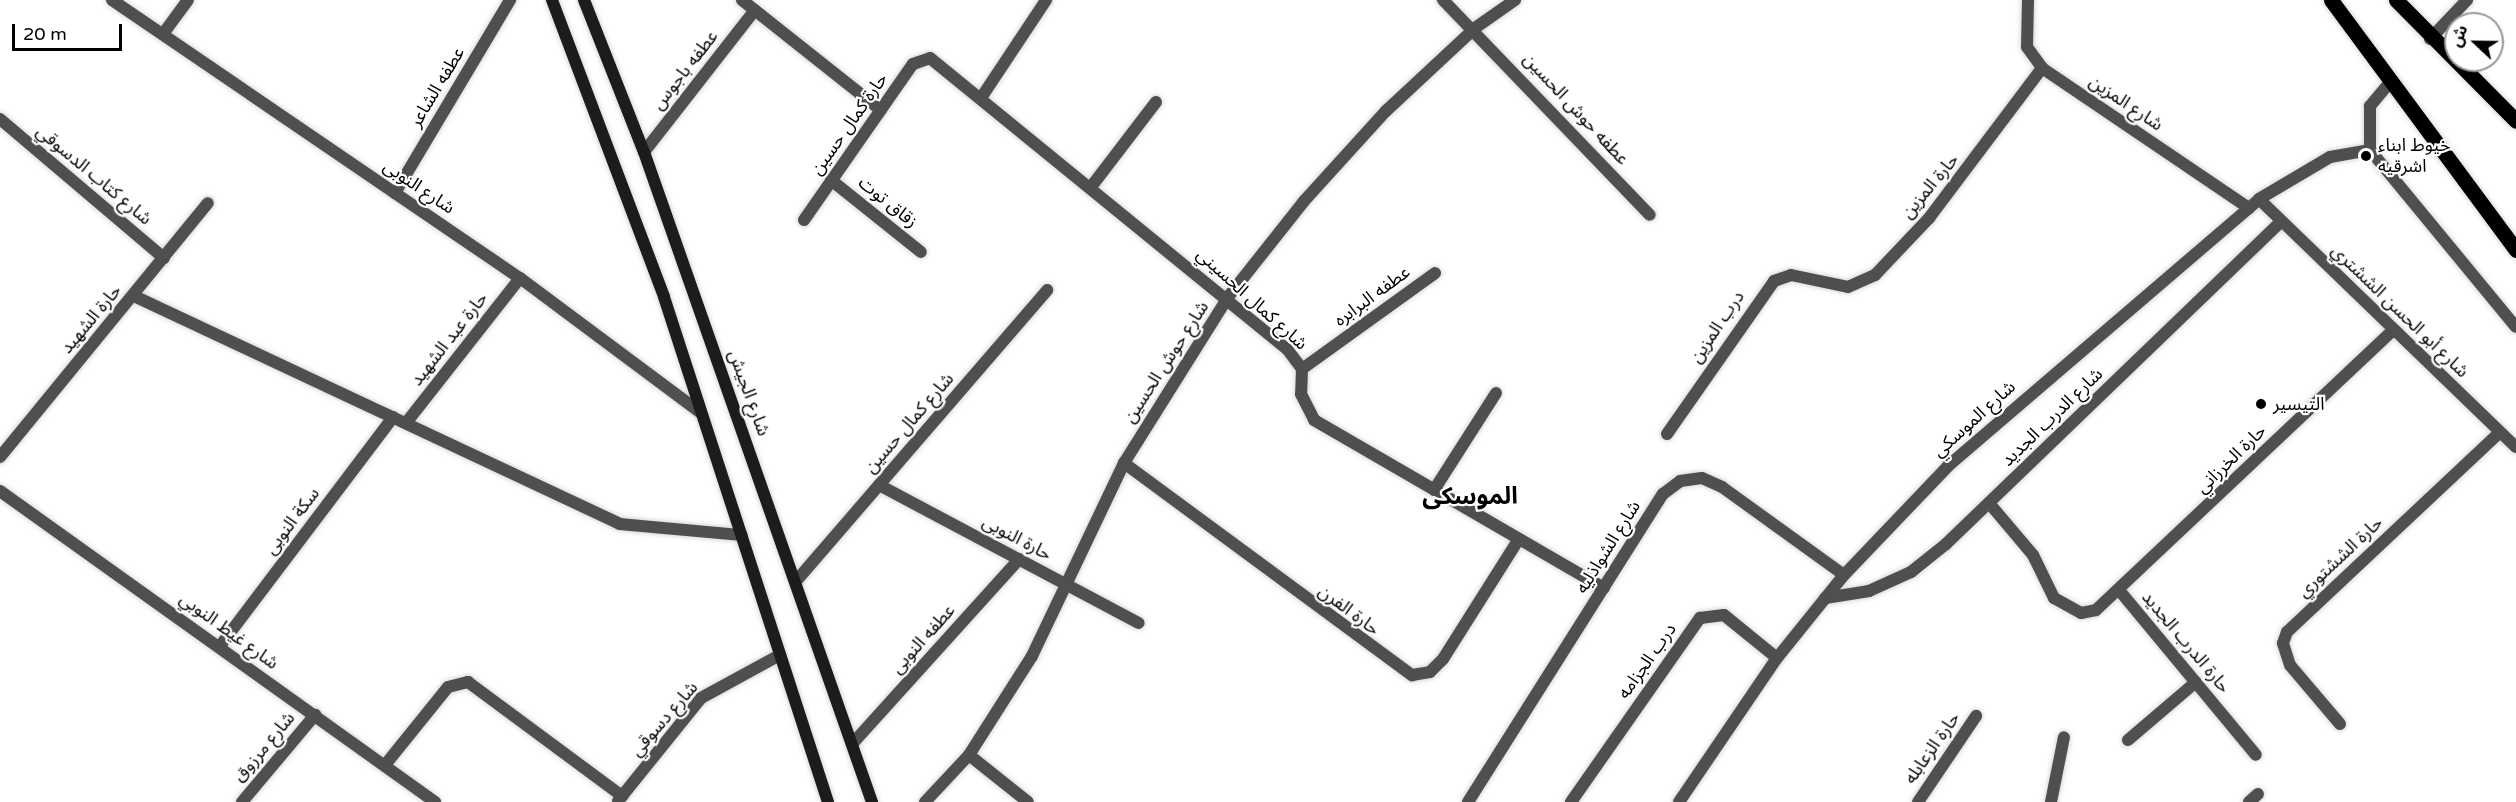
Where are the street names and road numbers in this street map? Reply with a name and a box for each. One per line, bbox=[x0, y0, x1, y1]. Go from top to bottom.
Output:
street label: عطفه باجوس bbox=[647, 26, 723, 114]
street label: عطفه الشاعر bbox=[405, 43, 469, 131]
street label: عطفه حوش الحسين bbox=[1519, 49, 1633, 169]
street label: حارة كمال حسين bbox=[806, 69, 892, 179]
street label: شارع المزين bbox=[2085, 70, 2167, 136]
street label: شارع كتاب الدسوقي bbox=[32, 120, 156, 230]
street label: حارة المزين bbox=[1897, 149, 1963, 223]
street label: شارع النوبى bbox=[379, 155, 459, 219]
street label: زقاق توت bbox=[854, 172, 922, 232]
street label: شارع أبو الحسن الششتري bbox=[2327, 240, 2473, 382]
street label: شارع كمال الحسيني bbox=[1192, 244, 1312, 354]
street label: عطفه البرابره bbox=[1330, 261, 1414, 331]
street label: حارة الشهيد bbox=[56, 280, 126, 358]
street label: درب المزين bbox=[1685, 287, 1749, 367]
street label: حارة عبد الشهيد bbox=[406, 288, 492, 390]
street label: شارع حوش الحسين bbox=[1119, 297, 1213, 427]
street label: شارع الجيش bbox=[724, 347, 774, 439]
street label: شارع الدرب الجديد bbox=[1997, 363, 2107, 471]
street label: شارع كمال حسين bbox=[860, 368, 958, 478]
street label: شارع الموسكي bbox=[1928, 376, 2020, 462]
street label: حارة الخرزاني bbox=[2191, 420, 2271, 498]
street label: سكة النوبى bbox=[260, 483, 324, 559]
street label: شارع الشواذليه bbox=[1571, 497, 1645, 597]
street label: حارة النوبى bbox=[979, 511, 1055, 565]
street label: حارة الششتوري bbox=[2293, 512, 2387, 602]
street label: حارة الفرن bbox=[1314, 580, 1384, 640]
street label: حارة الدرب الجديد bbox=[2137, 587, 2235, 697]
street label: شارع غيط النوبي bbox=[175, 588, 283, 674]
street label: عطفه النوبى bbox=[886, 600, 960, 678]
street label: درب الجزامه bbox=[1613, 619, 1681, 703]
street label: شارع دسوقي bbox=[626, 677, 702, 761]
street label: شارع مرزوق bbox=[228, 708, 300, 786]
street label: حارة الزعابله bbox=[1899, 708, 1965, 788]

